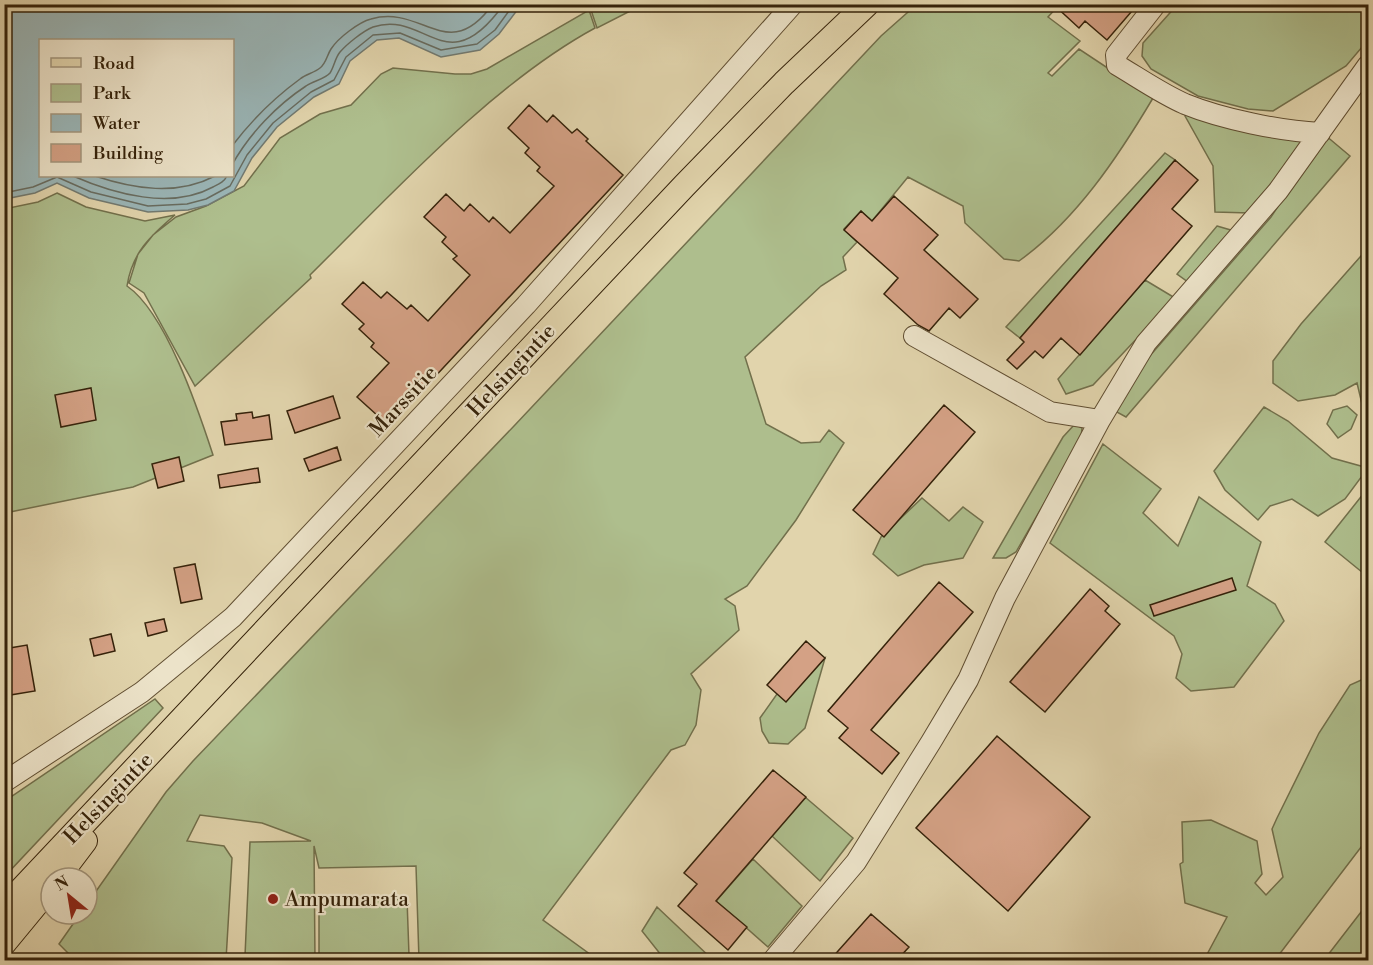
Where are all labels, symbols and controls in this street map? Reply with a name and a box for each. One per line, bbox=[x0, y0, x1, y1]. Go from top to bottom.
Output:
legend bbox=[39, 39, 234, 177]
text: Road bbox=[93, 52, 136, 75]
text: Park bbox=[93, 82, 132, 105]
text: Water bbox=[92, 112, 141, 135]
text: Building bbox=[92, 142, 164, 165]
street label: Helsingintie bbox=[462, 319, 561, 423]
street label: Marssitie bbox=[364, 361, 443, 443]
street label: Helsingintie bbox=[59, 747, 159, 850]
north arrow bbox=[39, 866, 99, 926]
text: N bbox=[52, 872, 73, 896]
place label: Ampumarata bbox=[284, 887, 409, 913]
marker: Ampumarata bbox=[266, 892, 280, 906]

